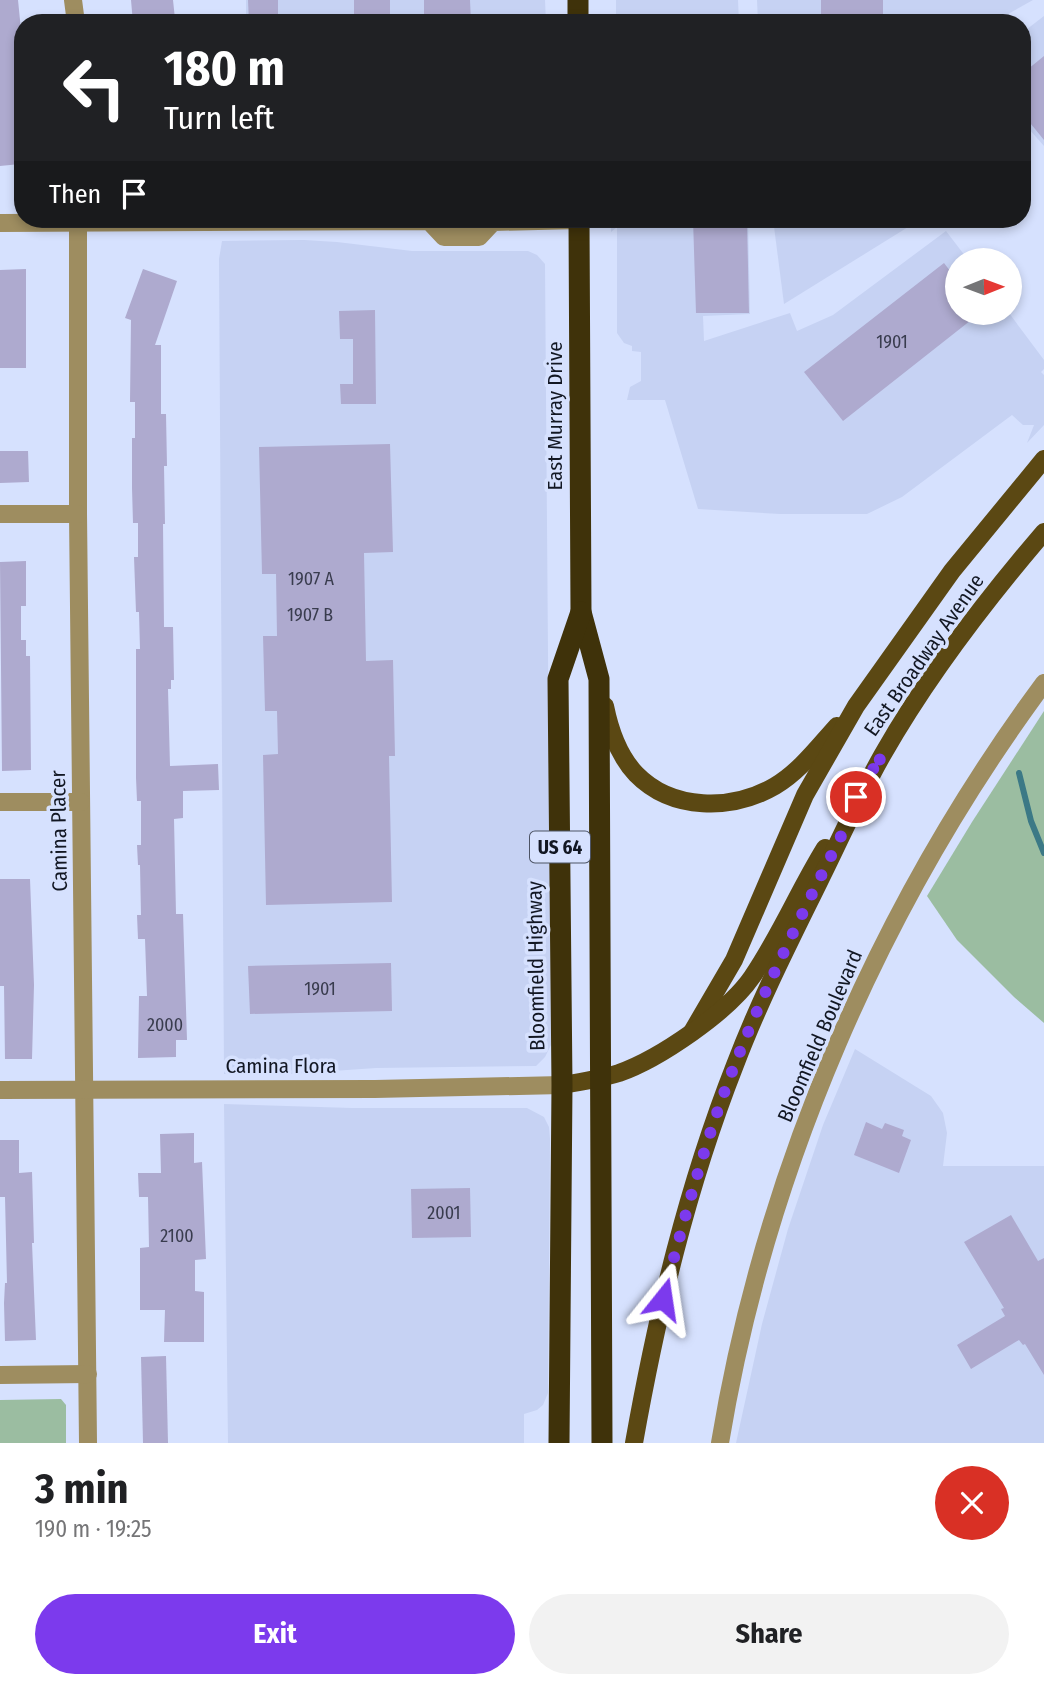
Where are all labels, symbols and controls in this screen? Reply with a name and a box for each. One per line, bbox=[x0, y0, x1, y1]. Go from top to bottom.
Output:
text: 180 m bbox=[164, 39, 285, 98]
icon: left bbox=[49, 42, 140, 133]
text: Turn left bbox=[164, 99, 274, 137]
icon: arrive bbox=[115, 175, 153, 213]
text: Then bbox=[49, 179, 101, 210]
north arrow bbox=[945, 248, 1022, 326]
map controls bbox=[945, 248, 1022, 325]
house number: 1901 bbox=[876, 331, 908, 353]
street label: East Murray Drive bbox=[542, 341, 568, 491]
house number: 1907 A bbox=[288, 568, 334, 590]
street label: East Broadway Avenue bbox=[858, 569, 990, 741]
house number: 1907 B bbox=[287, 604, 333, 626]
pin bbox=[826, 767, 886, 827]
street label: Camina Placer bbox=[45, 769, 73, 892]
icon: arrive bbox=[837, 778, 875, 816]
road number: US 64 bbox=[530, 832, 590, 862]
street label: Bloomfield Highway bbox=[522, 880, 550, 1051]
street label: Bloomfield Boulevard bbox=[772, 946, 868, 1126]
house number: 1901 bbox=[304, 978, 336, 1000]
house number: 2000 bbox=[147, 1014, 183, 1036]
street label: Camina Flora bbox=[226, 1053, 336, 1079]
house number: 2001 bbox=[427, 1202, 461, 1224]
house number: 2100 bbox=[160, 1225, 194, 1247]
position arrow bbox=[626, 1262, 700, 1336]
text: 3 min bbox=[35, 1464, 129, 1514]
button: close bbox=[935, 1466, 1009, 1540]
text: 190 m · 19:25 bbox=[35, 1515, 152, 1543]
button: Exit bbox=[35, 1594, 515, 1674]
button: Share bbox=[529, 1594, 1009, 1674]

